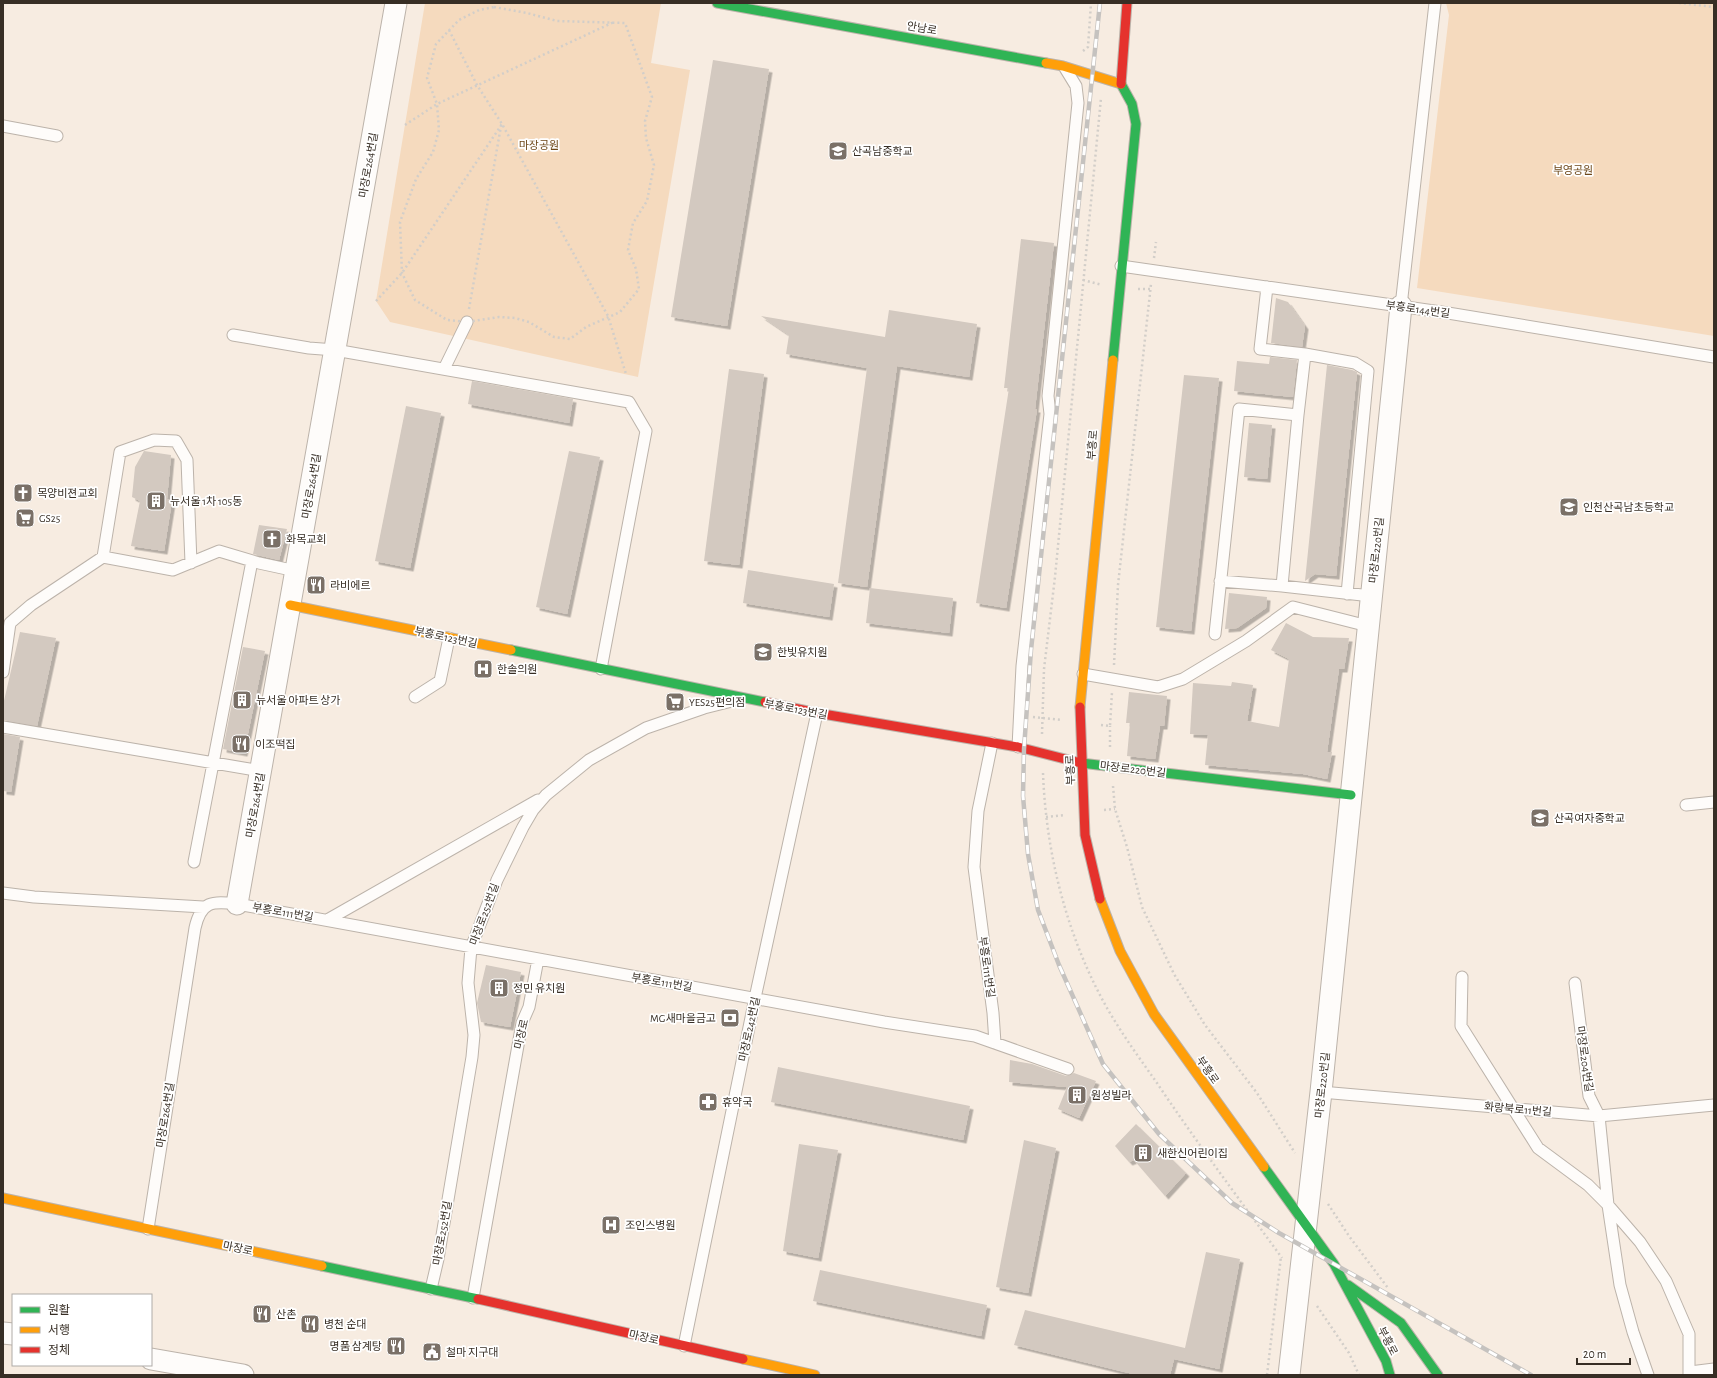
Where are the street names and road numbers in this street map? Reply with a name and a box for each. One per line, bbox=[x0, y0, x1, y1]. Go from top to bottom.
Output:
street label: 안남로 bbox=[906, 20, 938, 37]
street label: 마장로264번길 bbox=[357, 132, 380, 199]
street label: 부흥로144번길 bbox=[1385, 300, 1451, 319]
street label: 부흥로 bbox=[1086, 429, 1099, 461]
street label: 마장로264번길 bbox=[300, 453, 323, 520]
street label: 마장로220번길 bbox=[1368, 516, 1385, 584]
street label: 부흥로123번길 bbox=[413, 625, 478, 650]
street label: 부흥로123번길 bbox=[763, 698, 828, 721]
street label: 부흥로 bbox=[1064, 755, 1077, 785]
street label: 마장로220번길 bbox=[1099, 760, 1167, 779]
street label: 마장로264번길 bbox=[244, 772, 267, 839]
street label: 마장로252번길 bbox=[468, 882, 501, 947]
street label: 부흥로111번길 bbox=[251, 902, 314, 923]
street label: 부흥로111번길 bbox=[977, 936, 996, 999]
street label: 부흥로111번길 bbox=[630, 972, 693, 993]
street label: 마장로242번길 bbox=[737, 996, 762, 1062]
street label: 마장로 bbox=[513, 1018, 530, 1050]
street label: 마장로204번길 bbox=[1574, 1025, 1595, 1093]
street label: 마장로220번길 bbox=[1314, 1051, 1331, 1119]
street label: 부흥로 bbox=[1194, 1055, 1221, 1086]
street label: 마장로264번길 bbox=[155, 1082, 176, 1149]
street label: 화랑북로11번길 bbox=[1483, 1101, 1552, 1118]
street label: 마장로252번길 bbox=[431, 1200, 454, 1266]
street label: 마장로 bbox=[222, 1240, 254, 1257]
street label: 부흥로 bbox=[1376, 1325, 1399, 1357]
street label: 마장로 bbox=[628, 1329, 660, 1346]

